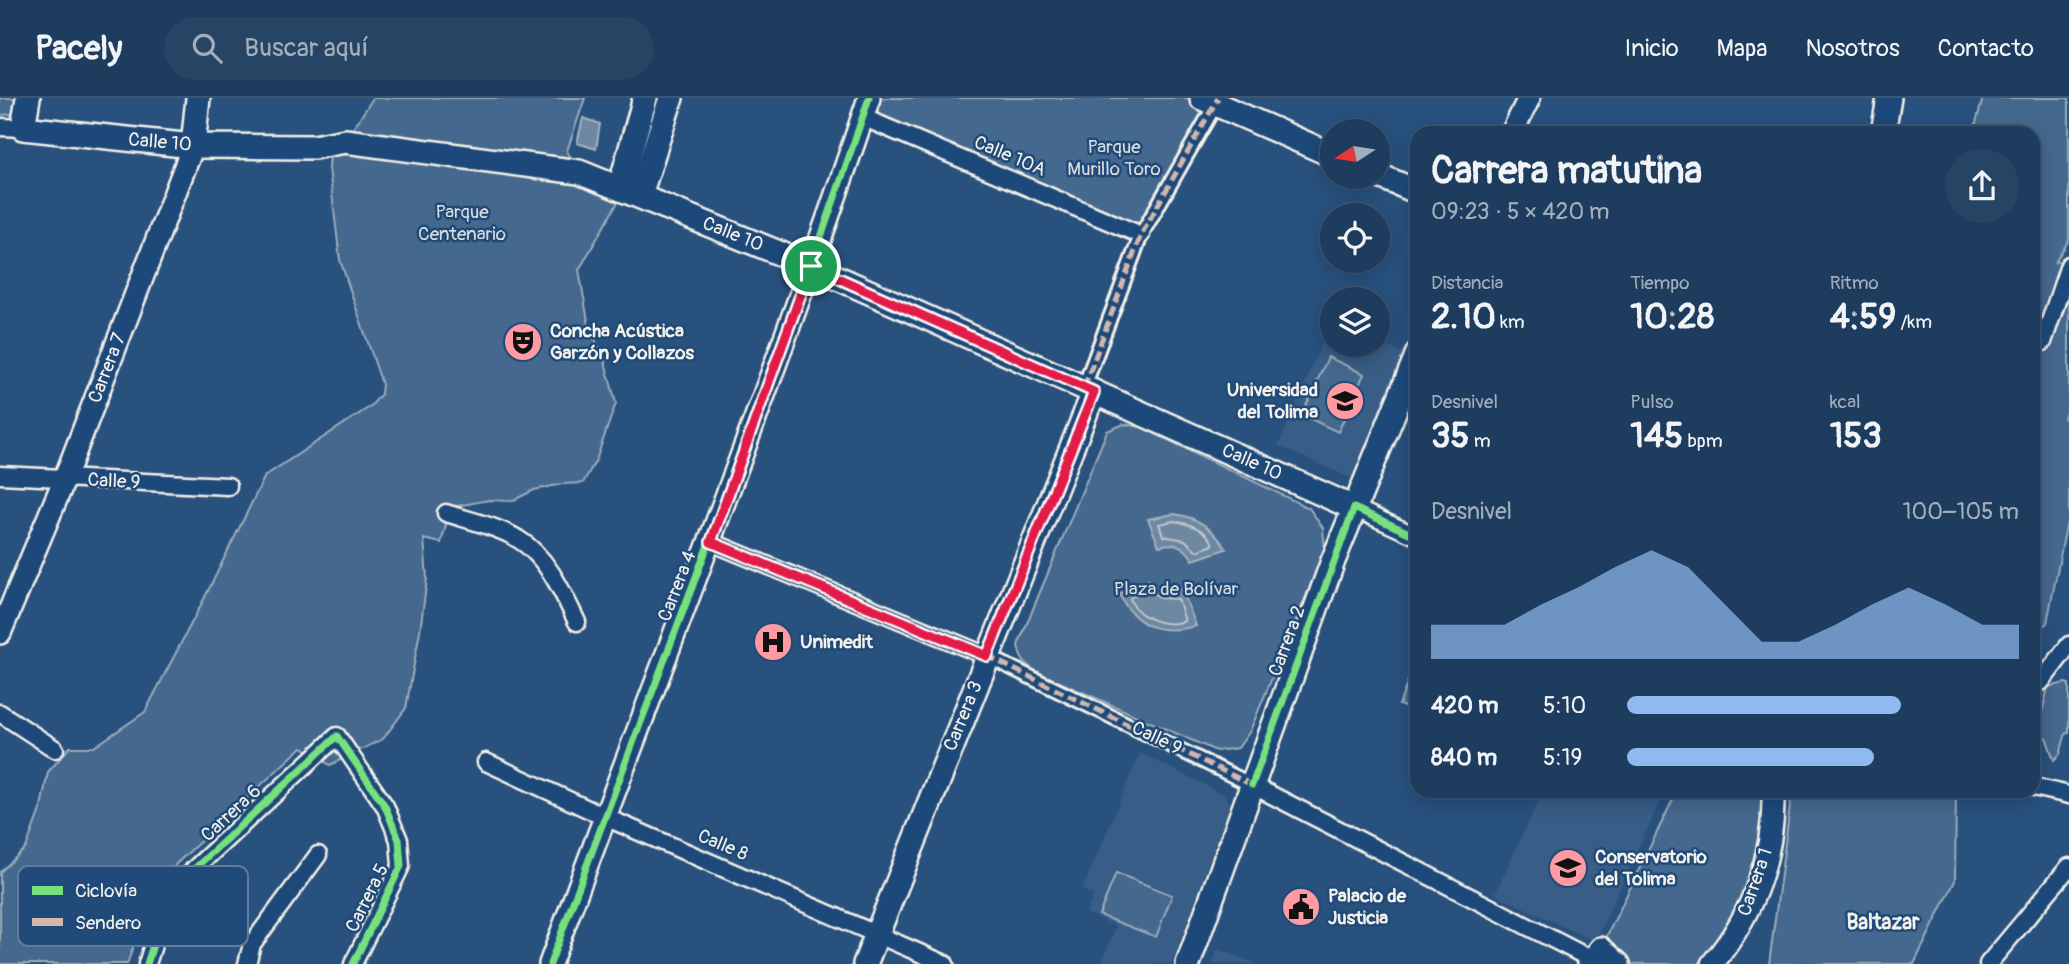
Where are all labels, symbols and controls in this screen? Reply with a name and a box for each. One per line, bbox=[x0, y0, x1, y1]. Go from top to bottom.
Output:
search box bbox=[164, 17, 654, 80]
text: Pacely bbox=[35, 28, 122, 69]
icon: search bbox=[188, 29, 226, 67]
text: Buscar aquí bbox=[244, 32, 369, 64]
text: Inicio bbox=[1625, 34, 1679, 63]
text: Mapa bbox=[1717, 34, 1768, 63]
text: Nosotros bbox=[1806, 34, 1900, 63]
text: Contacto bbox=[1938, 34, 2034, 63]
north arrow bbox=[1320, 119, 1390, 189]
map controls bbox=[1320, 119, 1390, 357]
street label: Calle 10 bbox=[127, 127, 193, 157]
street label: Calle 10A bbox=[970, 130, 1050, 182]
park label: Parque Murillo Toro bbox=[1067, 135, 1161, 181]
text: Carrera matutina bbox=[1431, 147, 1702, 195]
button: share bbox=[1945, 149, 2019, 223]
text: 09:23 · 5 × 420 m bbox=[1431, 197, 1610, 226]
park label: Parque Centenario bbox=[418, 200, 506, 246]
button: locate bbox=[1320, 203, 1390, 273]
street label: Calle 10 bbox=[699, 211, 767, 257]
pin bbox=[781, 236, 841, 296]
icon: arrive bbox=[792, 247, 830, 285]
text: Distancia bbox=[1431, 271, 1503, 295]
text: Tiempo bbox=[1630, 271, 1689, 295]
text: Ritmo bbox=[1830, 271, 1879, 295]
button: layers bbox=[1320, 287, 1390, 357]
text: 2.10 bbox=[1431, 295, 1496, 339]
text: 10:28 bbox=[1630, 295, 1714, 339]
text: 4:59 bbox=[1830, 295, 1896, 339]
text: km bbox=[1496, 310, 1525, 334]
text: /km bbox=[1896, 310, 1932, 334]
place label: Concha Acústica Garzón y Collazos bbox=[550, 319, 695, 365]
theatre icon: Concha Acústica Garzón y Collazos bbox=[502, 321, 544, 363]
street label: Carrera 7 bbox=[83, 330, 131, 406]
place label: Universidad del Tolima bbox=[1227, 378, 1318, 424]
school or university icon: Universidad del Tolima bbox=[1324, 380, 1366, 422]
text: Desnivel bbox=[1431, 390, 1498, 414]
text: Pulso bbox=[1630, 390, 1674, 414]
text: kcal bbox=[1830, 390, 1861, 414]
text: 35 bbox=[1431, 414, 1470, 458]
text: 145 bbox=[1630, 414, 1683, 458]
text: 153 bbox=[1830, 414, 1882, 458]
text: m bbox=[1470, 429, 1491, 453]
text: bpm bbox=[1683, 429, 1723, 453]
street label: Calle 10 bbox=[1218, 438, 1286, 486]
street label: Calle 9 bbox=[87, 468, 141, 494]
text: Desnivel bbox=[1431, 497, 1512, 526]
text: 100–105 m bbox=[1902, 497, 2019, 526]
street label: Carrera 4 bbox=[653, 547, 701, 625]
park label: Plaza de Bolívar bbox=[1114, 577, 1239, 601]
street label: Carrera 2 bbox=[1263, 602, 1311, 680]
hospital icon: Unimedit bbox=[752, 621, 794, 663]
place label: Unimedit bbox=[800, 630, 874, 654]
street label: Carrera 3 bbox=[938, 677, 988, 755]
text: 420 m bbox=[1431, 691, 1498, 720]
text: 5:10 bbox=[1543, 691, 1586, 720]
street label: Calle 9 bbox=[1128, 716, 1186, 760]
text: 840 m bbox=[1431, 743, 1497, 772]
text: 5:19 bbox=[1543, 743, 1582, 772]
street label: Carrera 6 bbox=[196, 779, 266, 847]
street label: Calle 8 bbox=[694, 824, 752, 866]
place label: Conservatorio del Tolima bbox=[1595, 845, 1708, 891]
street label: Carrera 1 bbox=[1732, 845, 1778, 919]
school or university icon: Conservatorio del Tolima bbox=[1547, 847, 1589, 889]
street label: Carrera 5 bbox=[340, 860, 394, 936]
legend bbox=[18, 866, 248, 946]
text: Ciclovía bbox=[75, 879, 137, 903]
place label: Palacio de Justicia bbox=[1328, 884, 1407, 930]
public building icon: Palacio de Justicia bbox=[1280, 886, 1322, 928]
district label: Baltazar bbox=[1846, 909, 1920, 936]
text: Sendero bbox=[75, 911, 141, 935]

